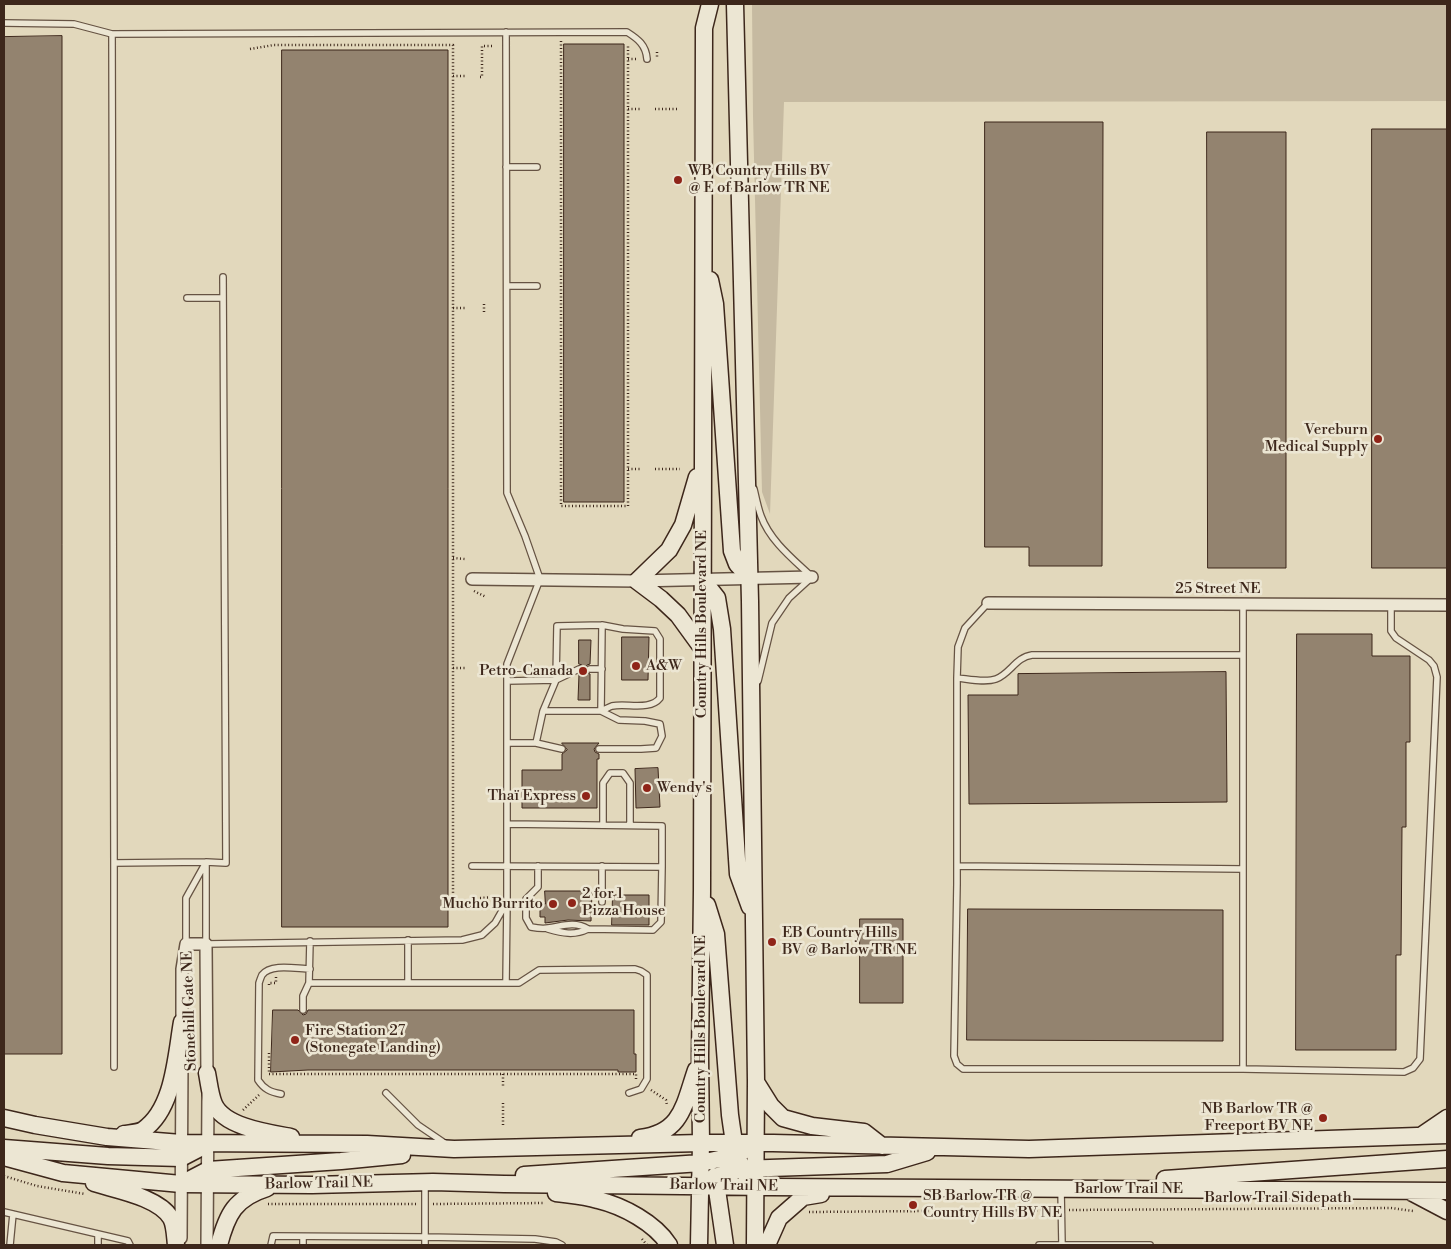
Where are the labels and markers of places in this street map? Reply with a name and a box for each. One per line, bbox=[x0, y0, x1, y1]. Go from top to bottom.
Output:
place label: WB Country Hills BV @ E of Barlow TR NE bbox=[688, 162, 830, 197]
marker: WB Country Hills BV @ E of Barlow TR NE bbox=[672, 174, 684, 186]
place label: Vereburn Medical Supply bbox=[1265, 421, 1368, 456]
marker: Vereburn Medical Supply bbox=[1372, 433, 1384, 445]
place label: A&W bbox=[646, 657, 682, 675]
marker: A&W bbox=[630, 660, 642, 672]
place label: Petro-Canada bbox=[479, 662, 573, 680]
marker: Petro-Canada bbox=[577, 665, 589, 677]
place label: Wendy's bbox=[657, 779, 712, 797]
marker: Wendy's bbox=[641, 782, 653, 794]
place label: Thaï Express bbox=[487, 787, 576, 805]
marker: Thaï Express bbox=[580, 790, 592, 802]
place label: 2 for 1 Pizza House bbox=[582, 885, 665, 920]
place label: Mucho Burrito bbox=[442, 895, 543, 913]
marker: 2 for 1 Pizza House bbox=[566, 897, 578, 909]
marker: Mucho Burrito bbox=[547, 898, 559, 910]
place label: EB Country Hills BV @ Barlow TR NE bbox=[782, 924, 917, 959]
marker: EB Country Hills BV @ Barlow TR NE bbox=[766, 936, 778, 948]
place label: Fire Station 27 (Stonegate Landing) bbox=[305, 1022, 441, 1057]
marker: Fire Station 27 (Stonegate Landing) bbox=[289, 1034, 301, 1046]
place label: NB Barlow TR @ Freeport BV NE bbox=[1201, 1100, 1313, 1135]
marker: NB Barlow TR @ Freeport BV NE bbox=[1317, 1112, 1329, 1124]
place label: SB Barlow TR @ Country Hills BV NE bbox=[923, 1187, 1062, 1222]
marker: SB Barlow TR @ Country Hills BV NE bbox=[907, 1199, 919, 1211]

